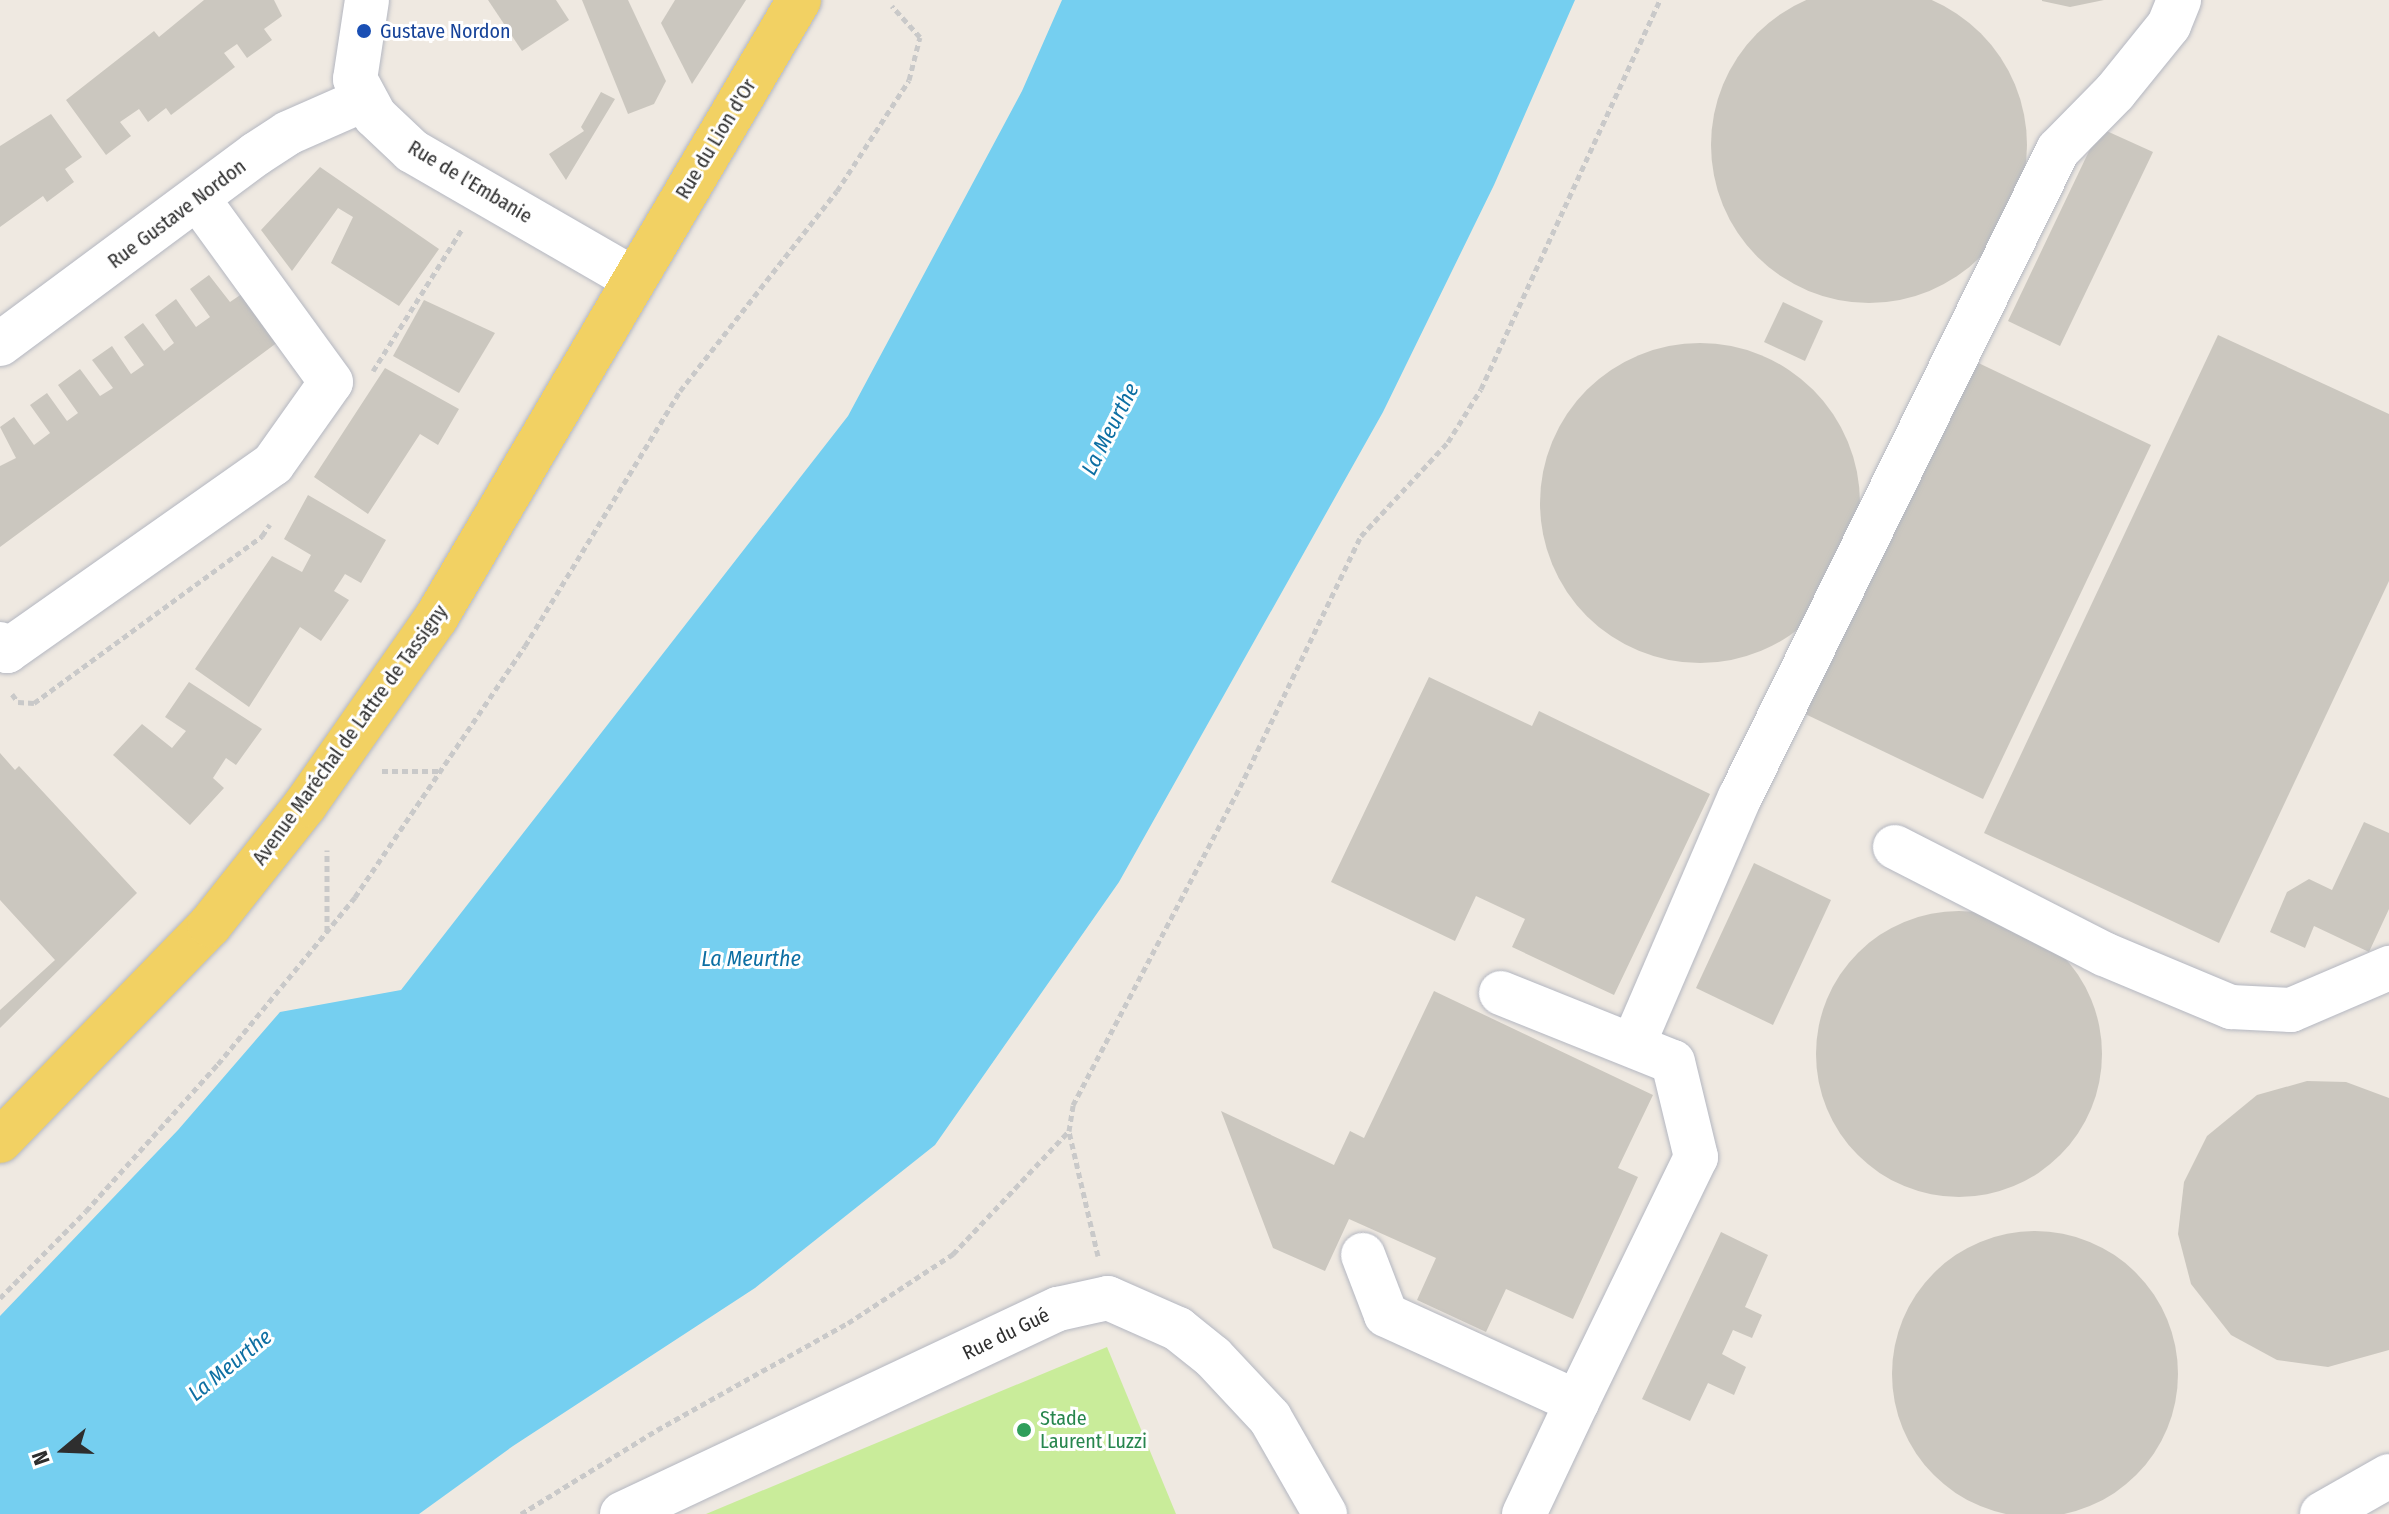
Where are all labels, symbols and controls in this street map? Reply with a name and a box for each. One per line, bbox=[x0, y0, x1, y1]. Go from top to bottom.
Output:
place label: Gustave Nordon bbox=[380, 19, 511, 43]
marker: Gustave Nordon bbox=[355, 22, 373, 40]
street label: Rue du Lion d'Or bbox=[671, 75, 761, 203]
street label: Rue de l'Embanie bbox=[404, 136, 536, 228]
street label: Rue Gustave Nordon bbox=[103, 154, 251, 274]
water label: La Meurthe bbox=[1076, 379, 1144, 479]
street label: Avenue Maréchal de Lattre de Tassigny bbox=[248, 600, 452, 870]
water label: La Meurthe bbox=[701, 946, 801, 972]
street label: Rue du Gué bbox=[959, 1303, 1053, 1365]
water label: La Meurthe bbox=[183, 1323, 277, 1407]
place label: Stade Laurent Luzzi bbox=[1040, 1406, 1147, 1453]
north arrow bbox=[24, 1410, 104, 1490]
marker: Stade Laurent Luzzi bbox=[1015, 1421, 1033, 1439]
text: N bbox=[26, 1447, 56, 1469]

